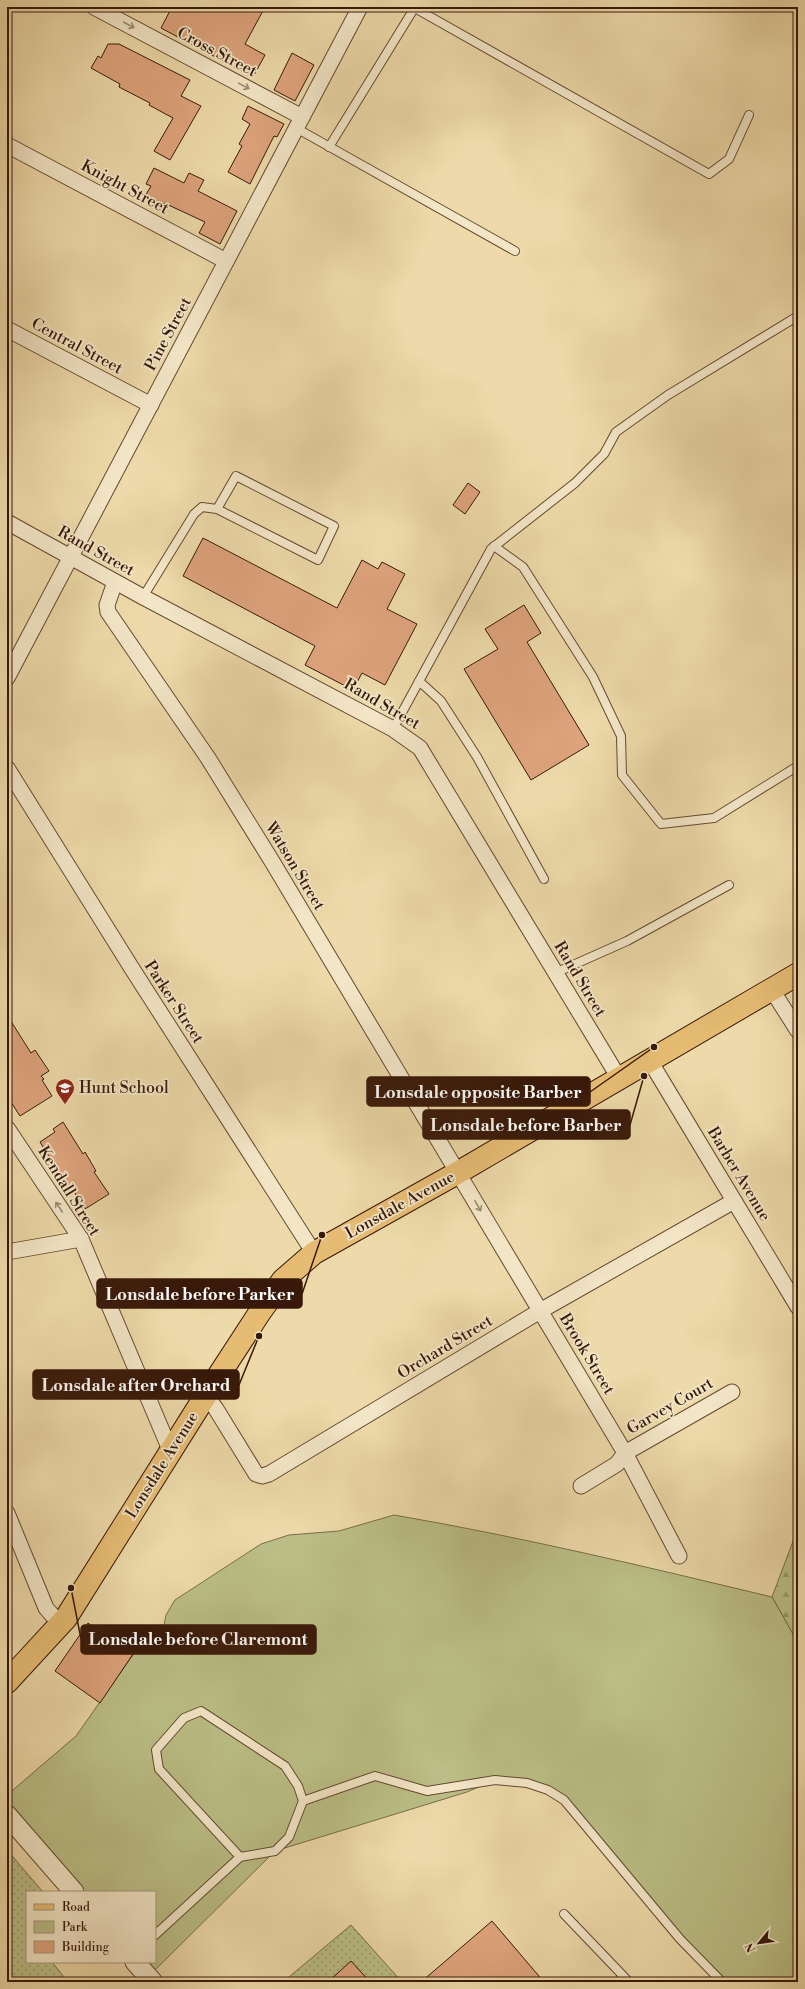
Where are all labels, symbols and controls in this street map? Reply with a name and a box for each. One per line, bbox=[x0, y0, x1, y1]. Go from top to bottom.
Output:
one-way arrow bbox=[123, 22, 135, 29]
street label: Cross Street bbox=[174, 23, 261, 82]
one-way arrow bbox=[238, 83, 250, 90]
street label: Knight Street bbox=[78, 155, 173, 219]
street label: Pine Street bbox=[140, 293, 196, 374]
street label: Central Street bbox=[28, 314, 126, 379]
street label: Rand Street bbox=[54, 522, 138, 580]
street label: Rand Street bbox=[340, 674, 424, 734]
street label: Watson Street bbox=[260, 817, 329, 914]
street label: Rand Street bbox=[550, 937, 611, 1021]
street label: Parker Street bbox=[140, 957, 208, 1048]
school or university icon: Hunt School bbox=[54, 1077, 76, 1105]
callout: Lonsdale opposite Barber bbox=[367, 1077, 590, 1106]
place label: Hunt School bbox=[79, 1078, 169, 1098]
text: Lonsdale opposite Barber bbox=[374, 1082, 582, 1104]
callout: Lonsdale before Barber bbox=[423, 1110, 630, 1139]
text: Lonsdale before Barber bbox=[430, 1115, 622, 1137]
street label: Barber Avenue bbox=[703, 1122, 775, 1225]
street label: Kendall Street bbox=[33, 1142, 105, 1240]
street label: Lonsdale Avenue bbox=[342, 1167, 458, 1243]
one-way arrow bbox=[475, 1200, 483, 1212]
one-way arrow bbox=[55, 1202, 63, 1213]
callout: Lonsdale before Parker bbox=[97, 1279, 302, 1308]
text: Lonsdale before Parker bbox=[105, 1284, 295, 1306]
street label: Brook Street bbox=[554, 1309, 619, 1398]
street label: Orchard Street bbox=[394, 1311, 496, 1383]
callout: Lonsdale after Orchard bbox=[33, 1370, 239, 1399]
street label: Garvey Court bbox=[623, 1373, 717, 1439]
text: Lonsdale after Orchard bbox=[41, 1375, 231, 1397]
street label: Lonsdale Avenue bbox=[121, 1408, 203, 1522]
callout: Lonsdale before Claremont bbox=[81, 1625, 316, 1654]
text: Lonsdale before Claremont bbox=[88, 1629, 308, 1651]
legend bbox=[26, 1891, 156, 1963]
text: Road bbox=[62, 1900, 90, 1915]
text: Park bbox=[62, 1920, 88, 1935]
north arrow bbox=[739, 1923, 779, 1963]
text: Building bbox=[61, 1940, 110, 1955]
text: N bbox=[743, 1940, 759, 1955]

